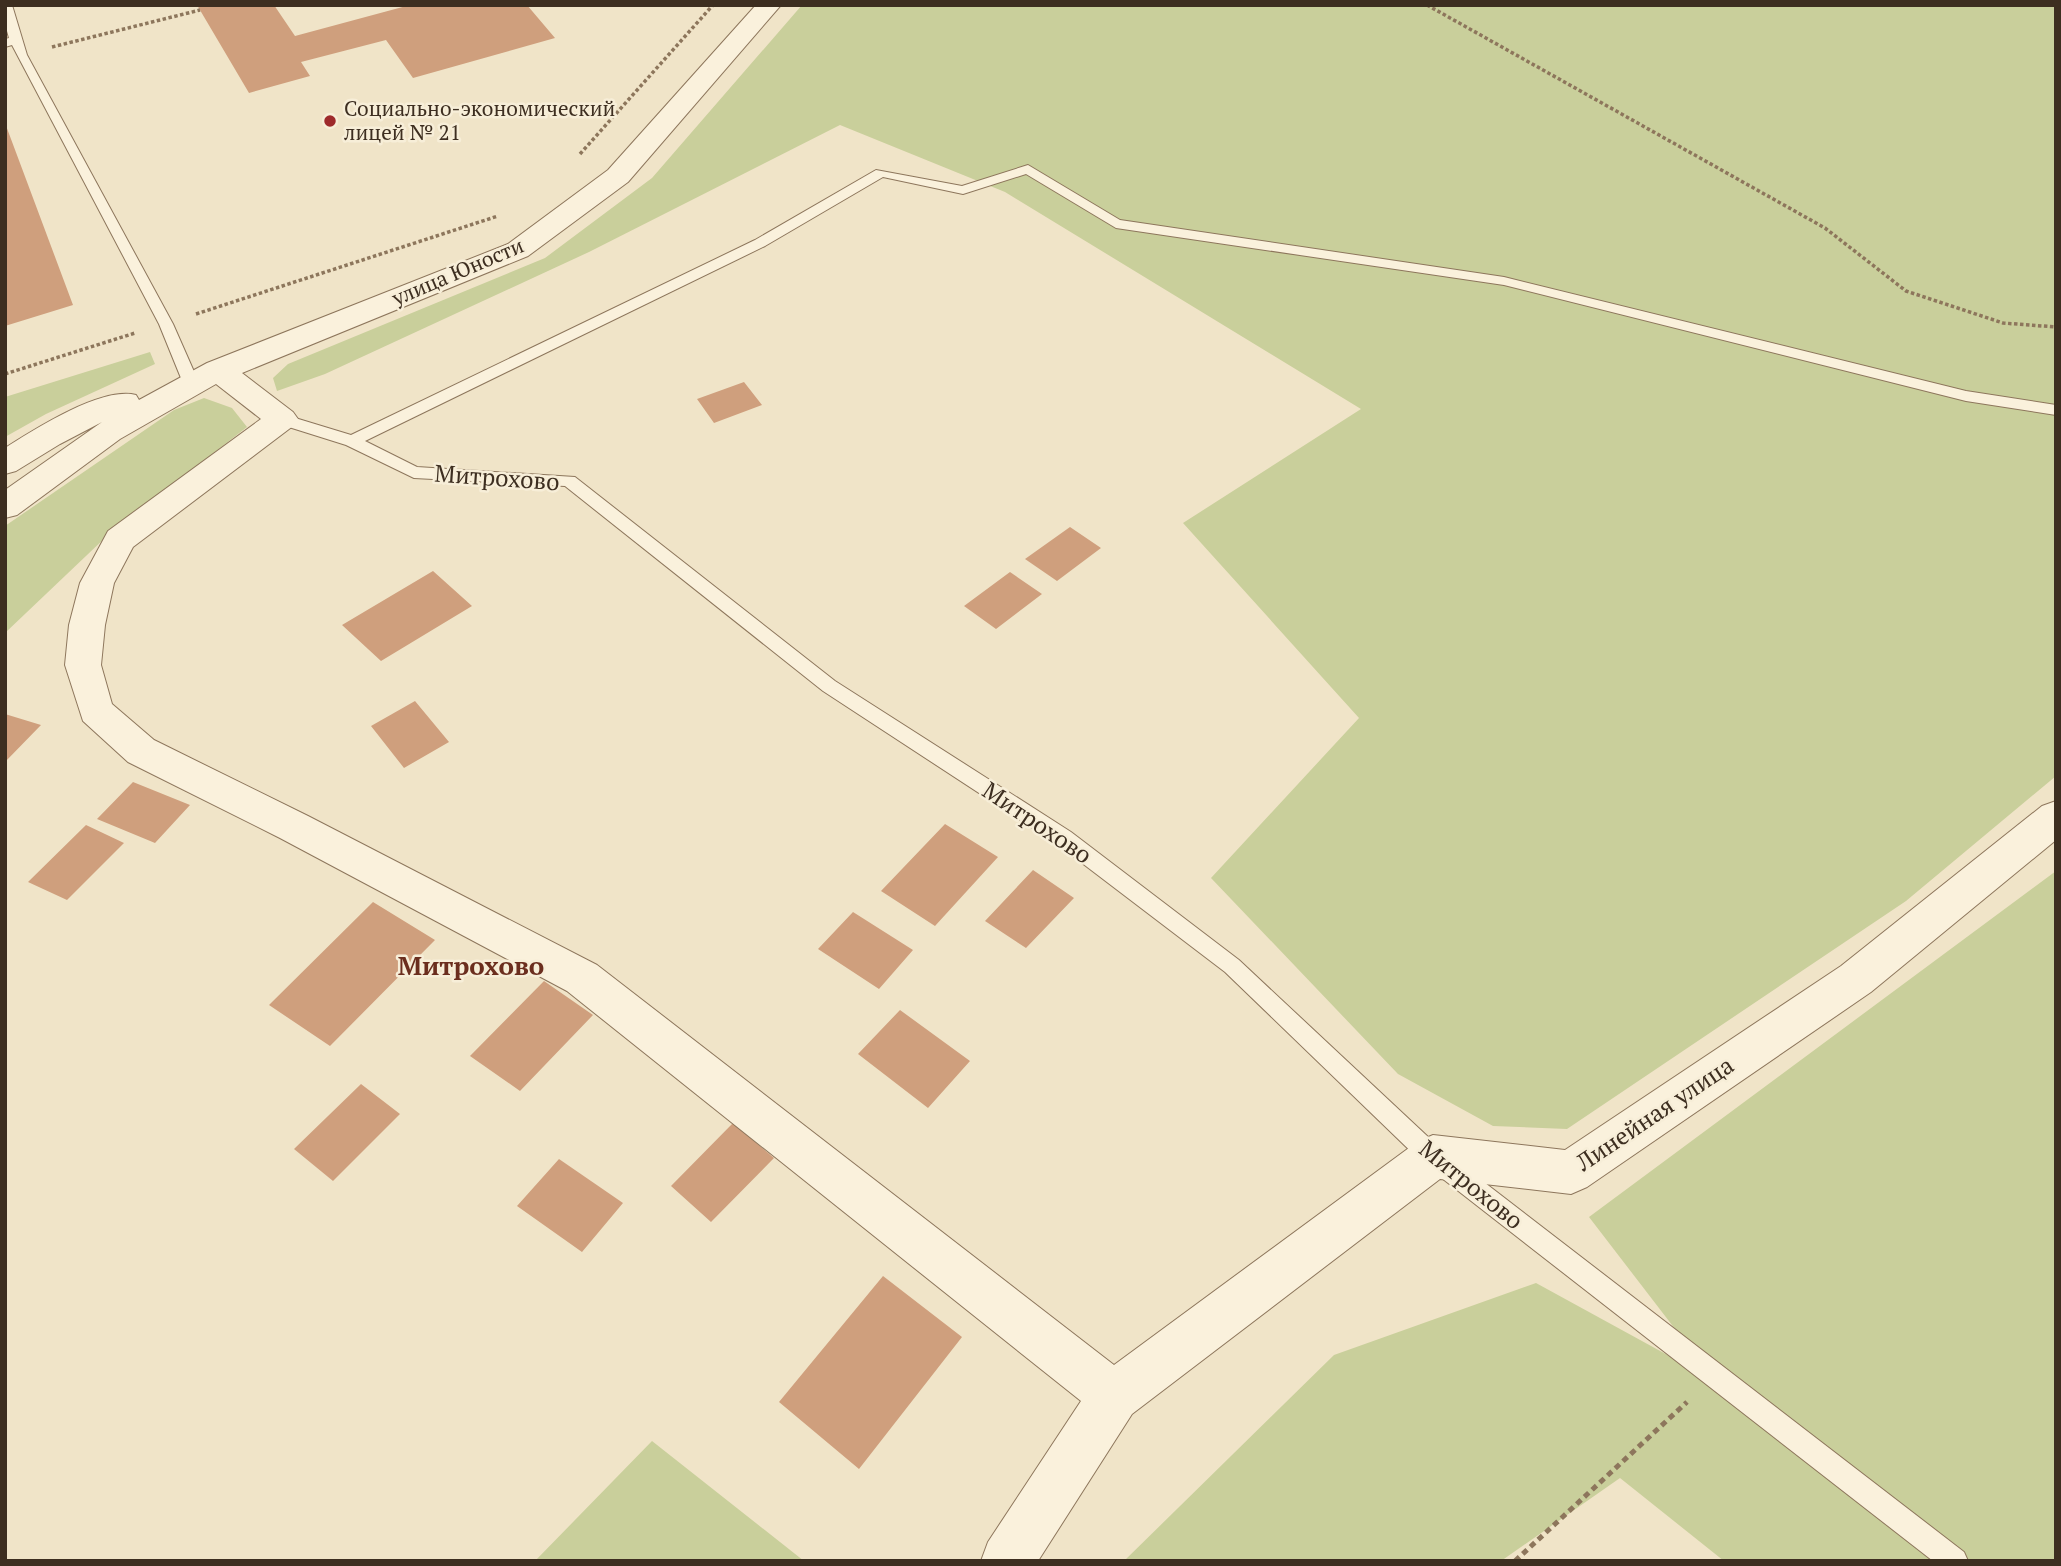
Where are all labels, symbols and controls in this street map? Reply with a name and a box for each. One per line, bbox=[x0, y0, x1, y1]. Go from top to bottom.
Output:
place label: Социально-экономический лицей № 21 bbox=[344, 94, 615, 146]
marker: Социально-экономический лицей № 21 bbox=[322, 113, 338, 129]
street label: улица Юности bbox=[387, 231, 528, 312]
street label: Митрохово bbox=[433, 457, 561, 497]
street label: Митрохово bbox=[977, 774, 1098, 870]
district label: Митрохово bbox=[398, 948, 544, 982]
street label: Линейная улица bbox=[1569, 1049, 1739, 1178]
street label: Митрохово bbox=[1413, 1132, 1530, 1236]

